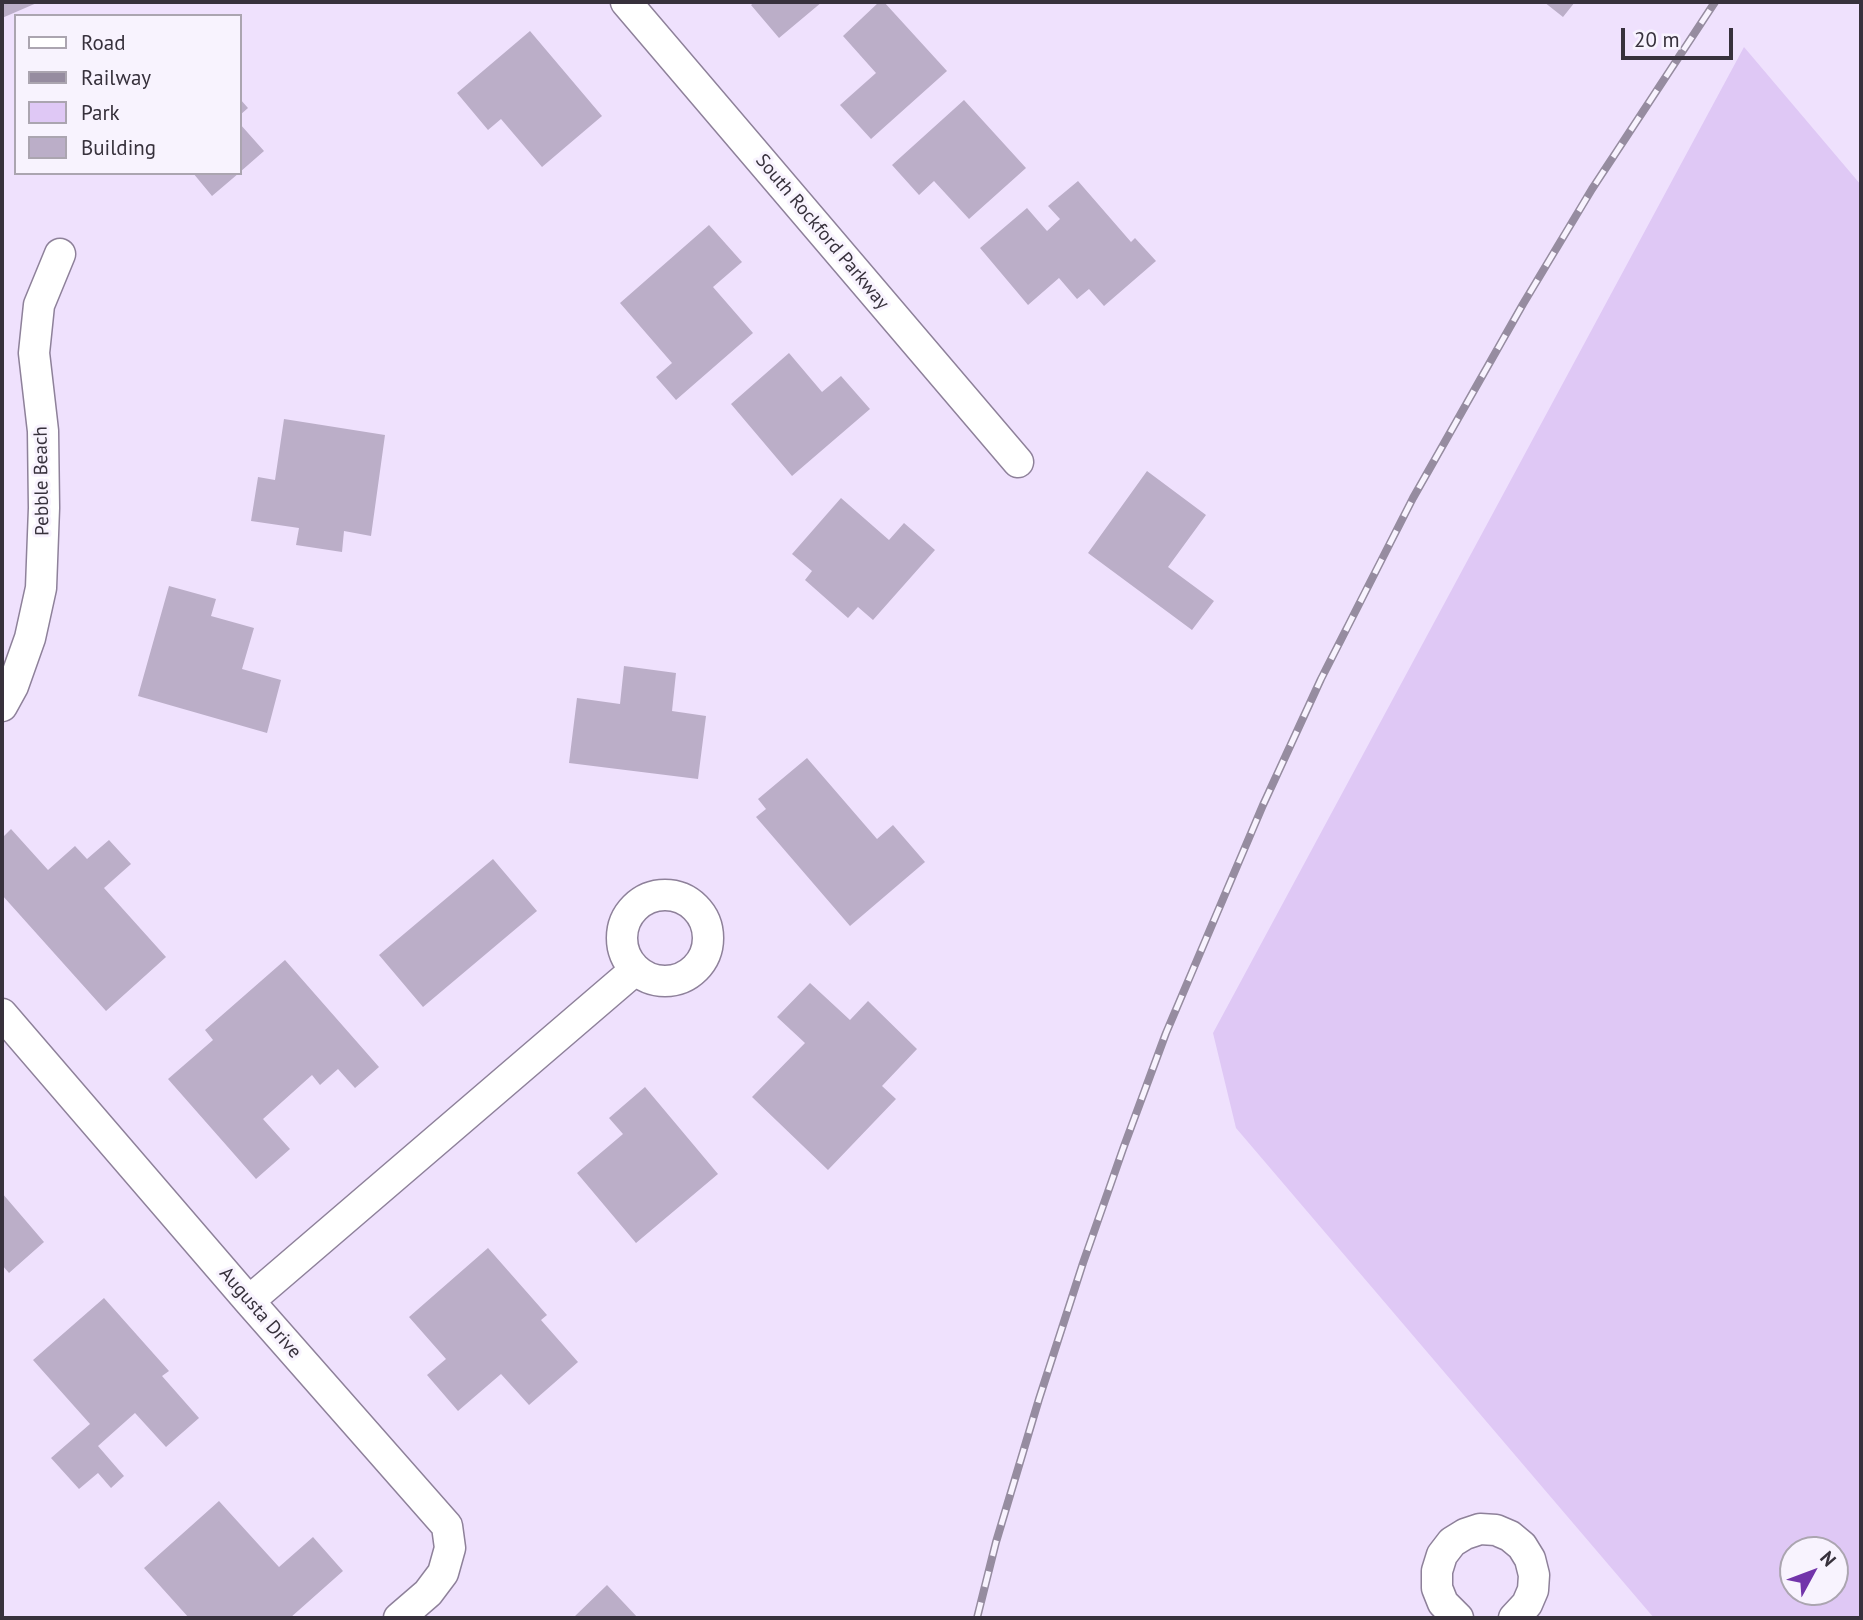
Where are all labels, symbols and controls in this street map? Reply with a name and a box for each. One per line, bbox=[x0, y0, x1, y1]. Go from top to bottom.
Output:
legend bbox=[14, 14, 242, 175]
scale bar bbox=[1625, 14, 1737, 58]
text: 20 m bbox=[1634, 26, 1680, 53]
text: Road bbox=[81, 29, 125, 56]
text: Railway bbox=[81, 64, 151, 91]
text: Park bbox=[81, 99, 120, 126]
text: Building bbox=[81, 134, 156, 161]
street label: South Rockford Parkway bbox=[750, 150, 894, 314]
street label: Pebble Beach bbox=[30, 426, 54, 536]
street label: Augusta Drive bbox=[214, 1263, 306, 1363]
north arrow bbox=[1779, 1536, 1849, 1606]
text: N bbox=[1815, 1546, 1841, 1571]

